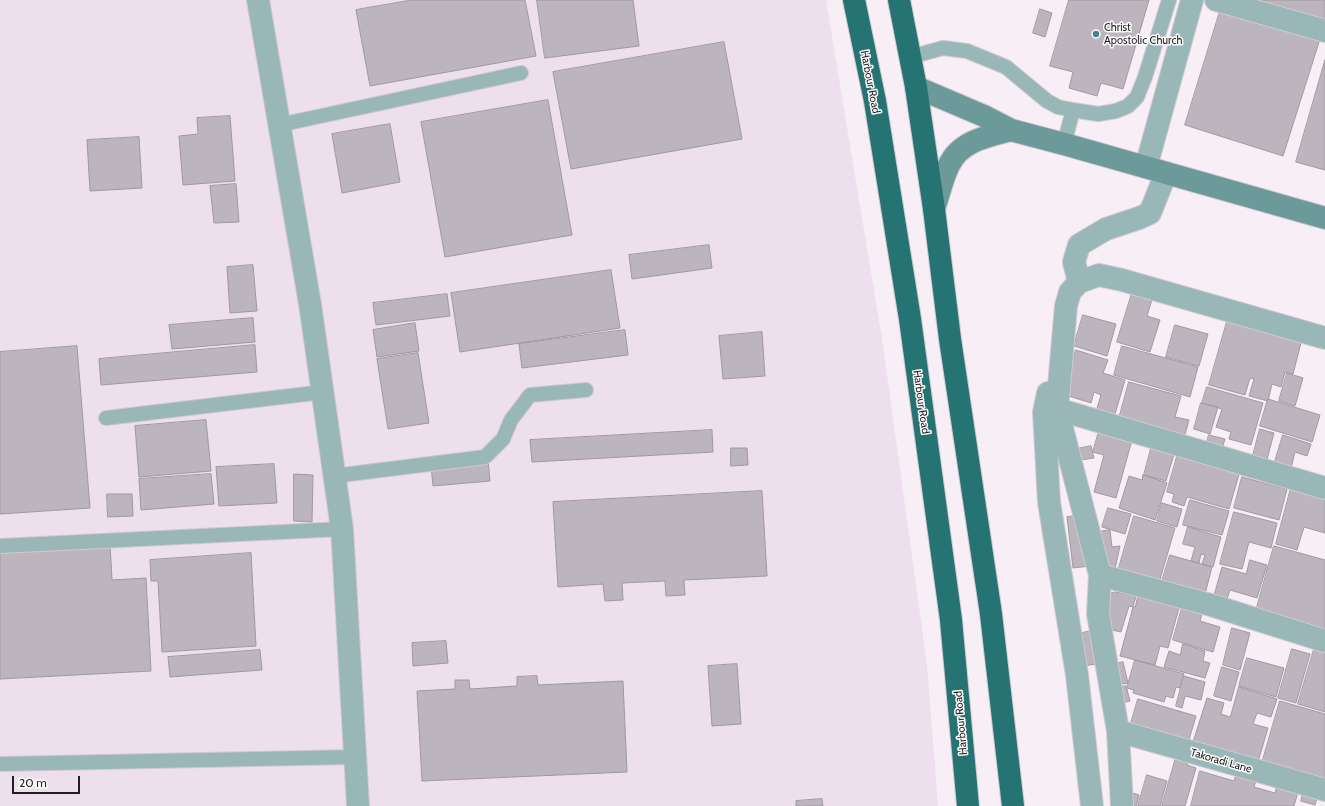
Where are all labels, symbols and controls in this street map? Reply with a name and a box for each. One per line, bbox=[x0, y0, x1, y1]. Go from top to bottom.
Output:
place label: Christ Apostolic Church bbox=[1104, 21, 1182, 47]
marker: Christ Apostolic Church bbox=[1091, 29, 1101, 39]
street label: Harbour Road bbox=[857, 49, 883, 115]
street label: Harbour Road bbox=[910, 369, 932, 435]
street label: Harbour Road bbox=[952, 690, 970, 756]
street label: Takoradi Lane bbox=[1189, 746, 1253, 776]
scale bar bbox=[14, 768, 82, 794]
text: 20 m bbox=[19, 775, 47, 790]

